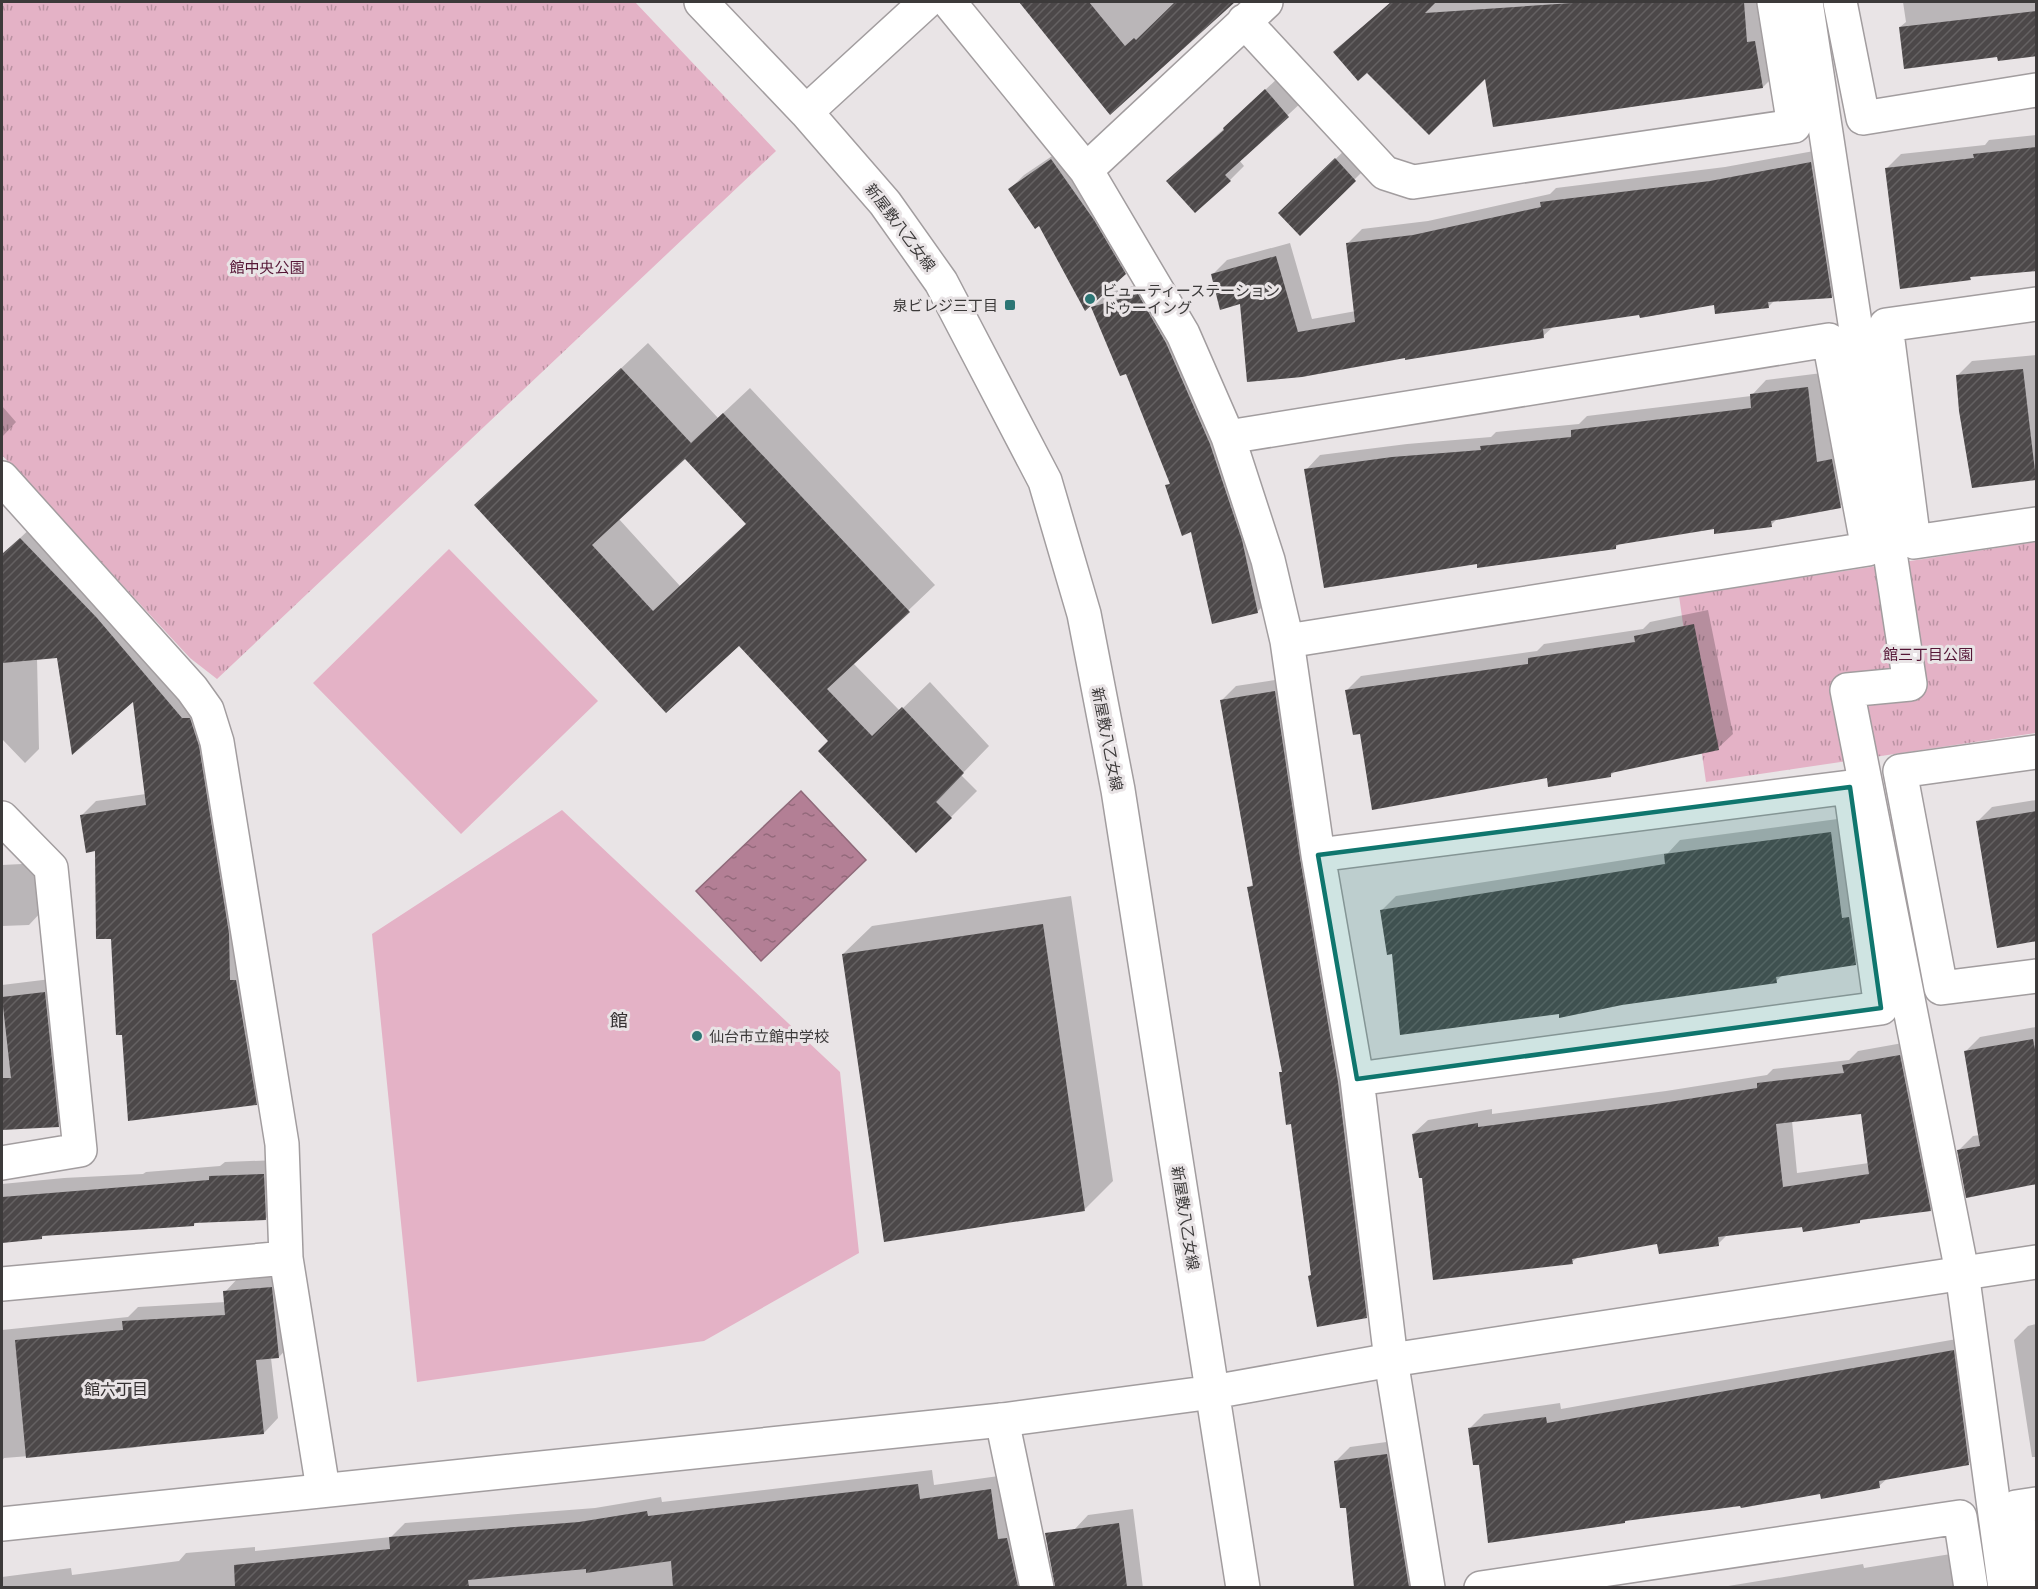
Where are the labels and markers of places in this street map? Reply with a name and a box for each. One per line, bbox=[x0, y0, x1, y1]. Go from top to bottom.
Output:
place label: ビューティーステーション ドゥーイング bbox=[1102, 281, 1280, 316]
marker: ビューティーステーション ドゥーイング bbox=[1083, 292, 1097, 306]
place label: 泉ビレジ三丁目 bbox=[893, 296, 998, 314]
marker: 泉ビレジ三丁目 bbox=[1003, 298, 1017, 312]
place label: 仙台市立館中学校 bbox=[709, 1027, 829, 1045]
marker: 仙台市立館中学校 bbox=[690, 1029, 704, 1043]

